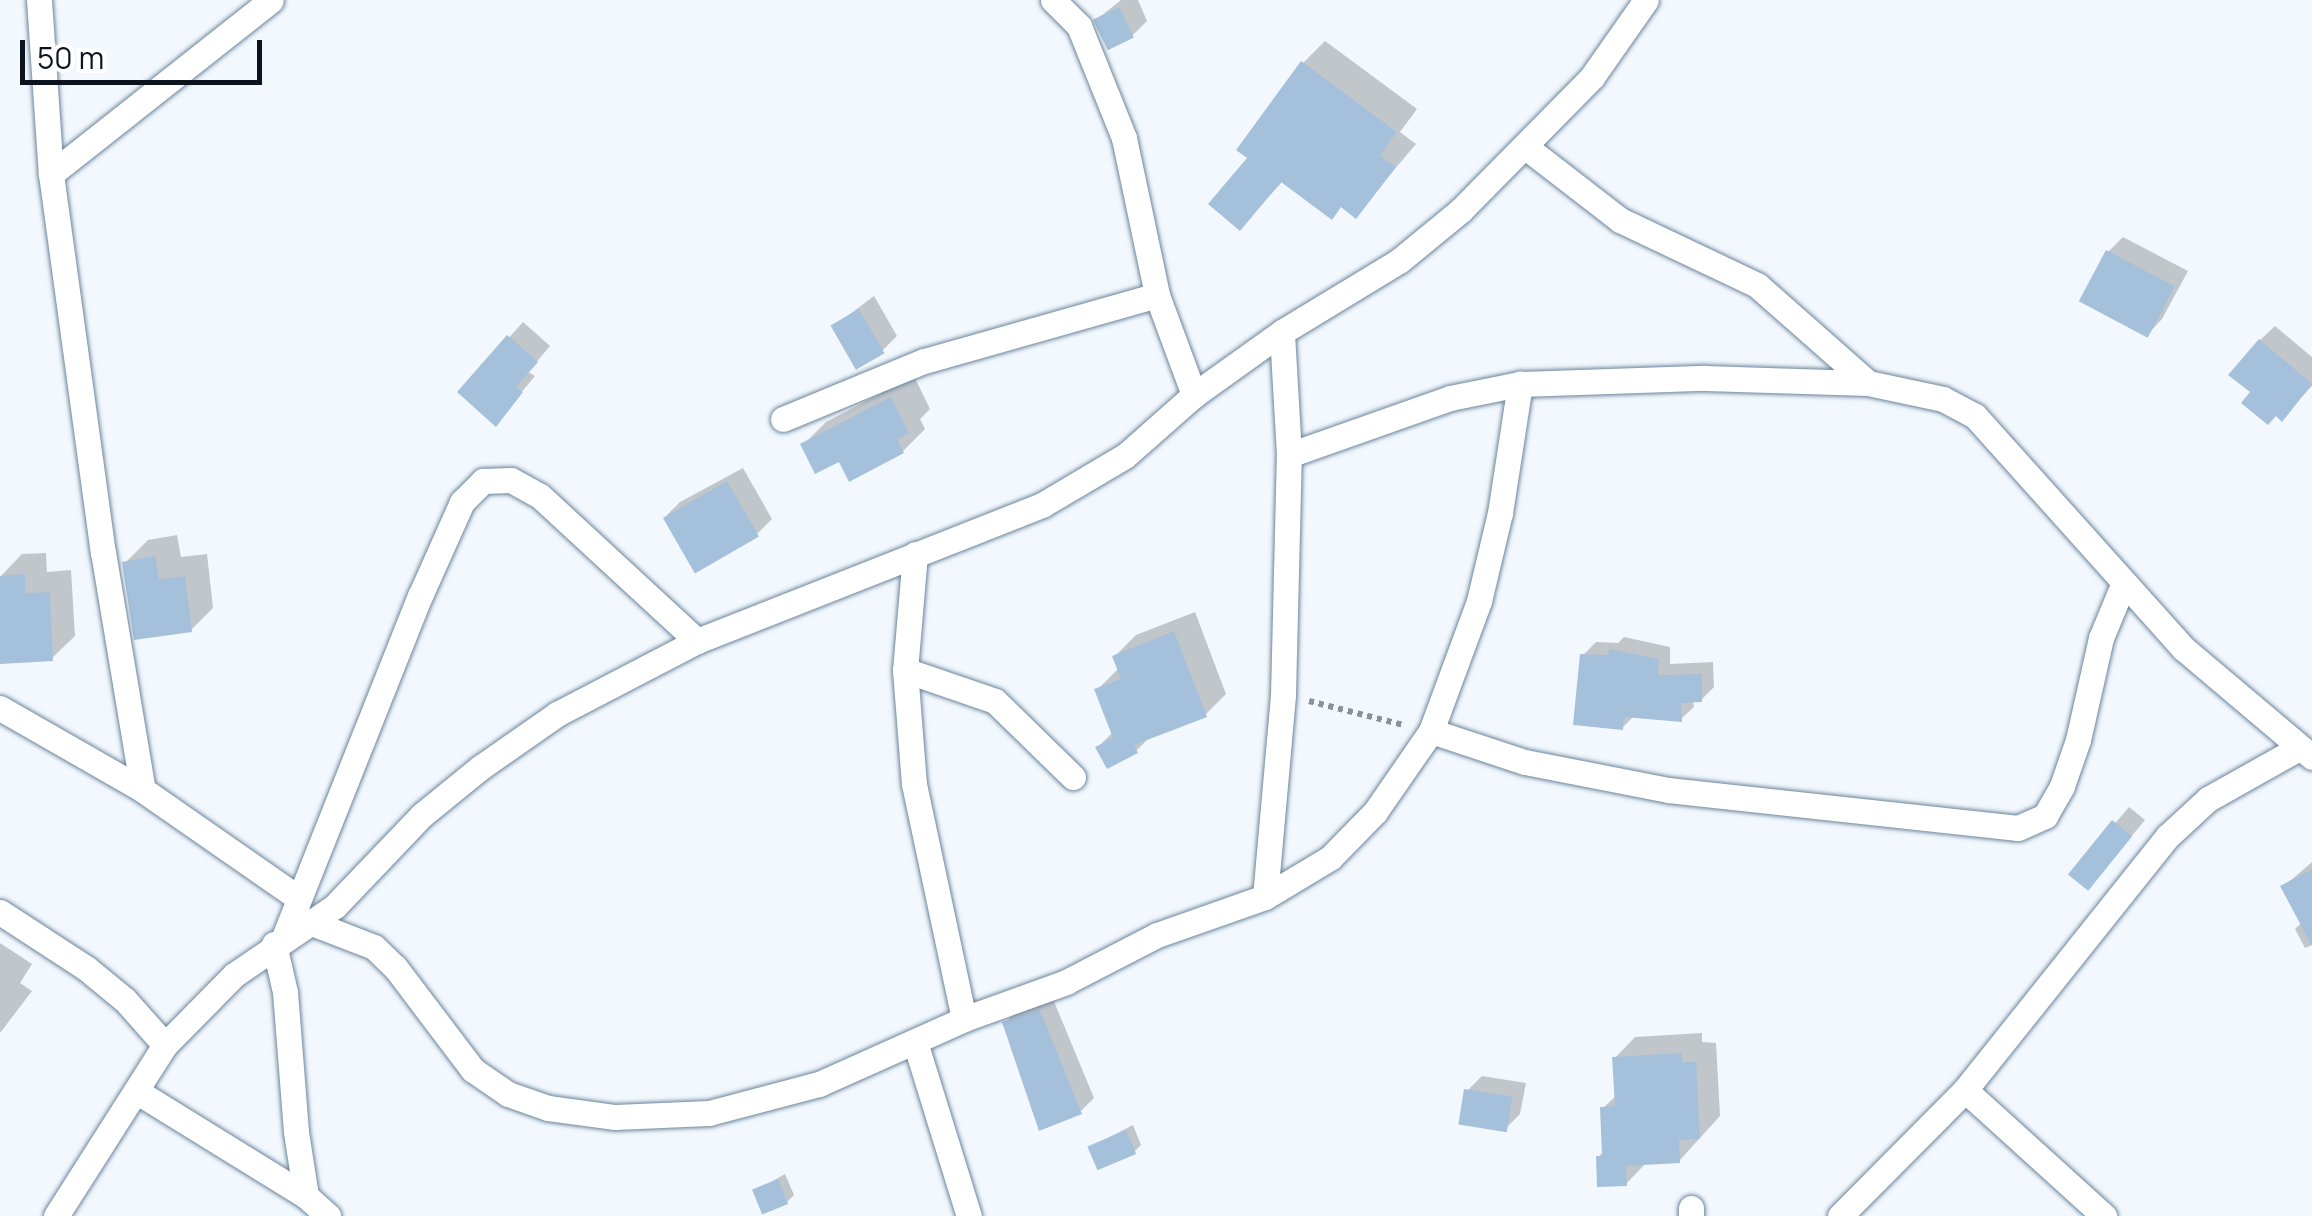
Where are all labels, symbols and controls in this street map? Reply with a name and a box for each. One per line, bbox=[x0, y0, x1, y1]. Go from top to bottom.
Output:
scale bar bbox=[25, 20, 268, 82]
text: 50 m bbox=[37, 37, 104, 78]

